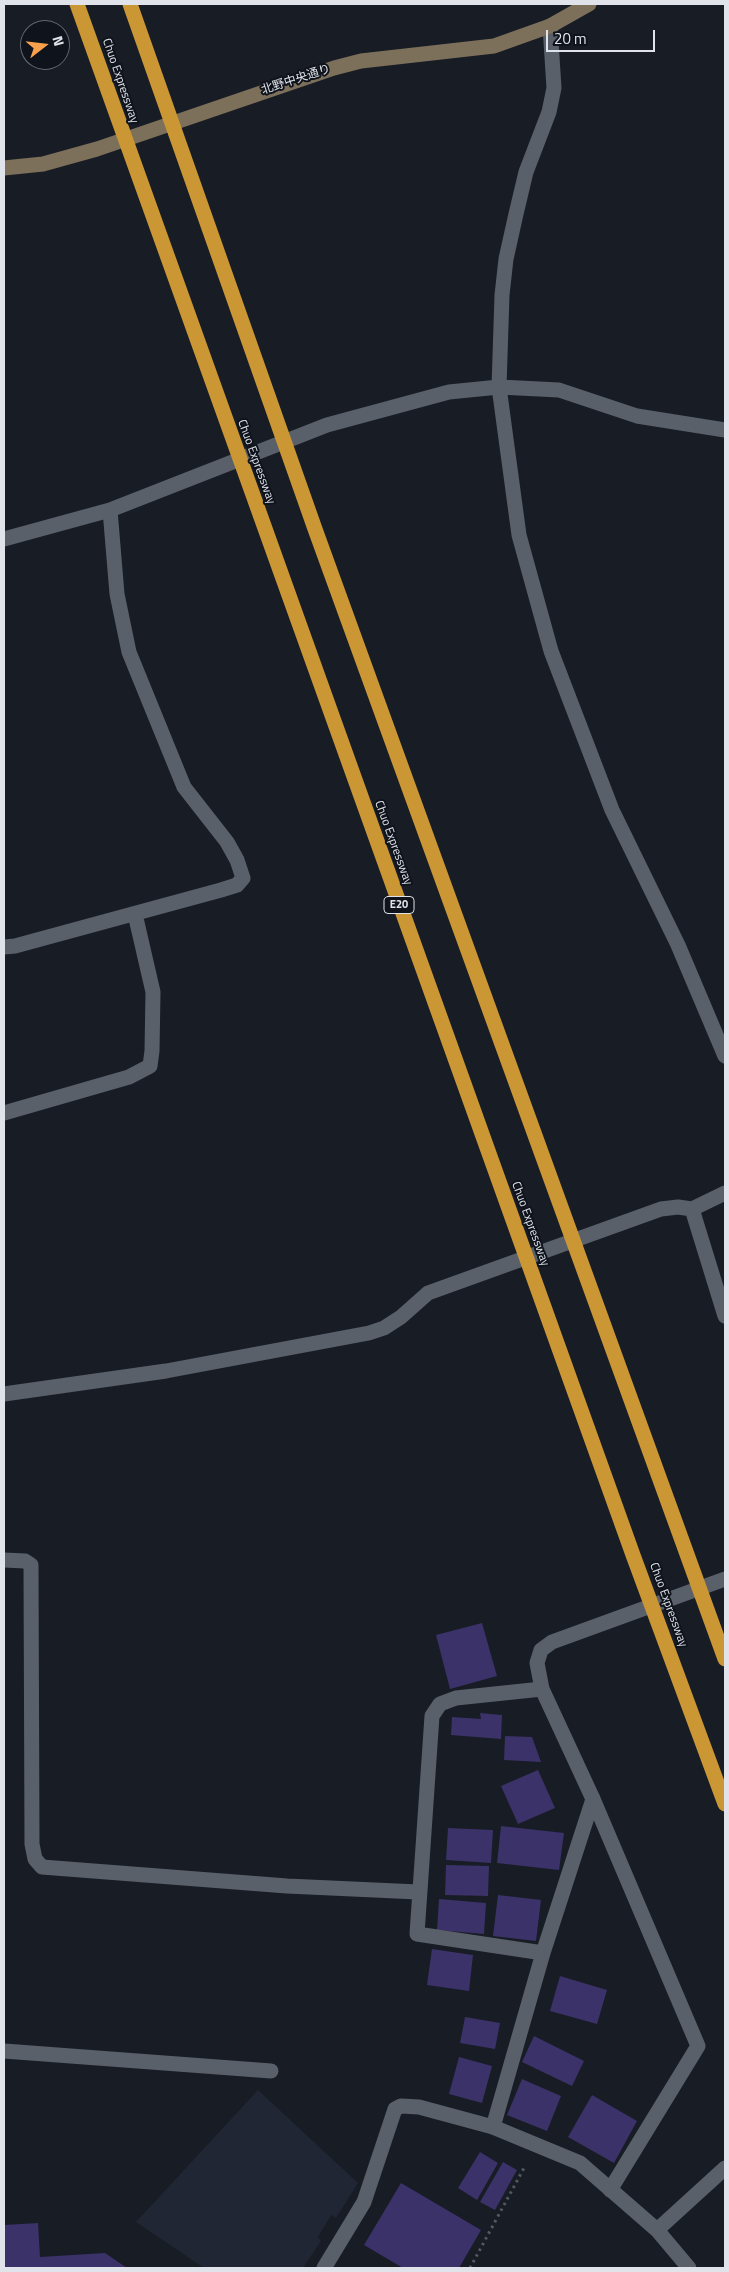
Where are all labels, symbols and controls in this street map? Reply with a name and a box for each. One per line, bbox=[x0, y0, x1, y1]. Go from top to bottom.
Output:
north arrow bbox=[20, 20, 70, 70]
scale bar bbox=[549, 20, 658, 52]
text: 20 m bbox=[554, 27, 587, 50]
text: N bbox=[48, 33, 70, 49]
street label: Chuo Expressway bbox=[99, 37, 141, 125]
street label: 北野中央通り bbox=[260, 62, 332, 98]
street label: Chuo Expressway bbox=[234, 418, 278, 506]
street label: Chuo Expressway bbox=[371, 799, 415, 887]
road number: E20 bbox=[384, 896, 414, 914]
street label: Chuo Expressway bbox=[508, 1180, 552, 1268]
street label: Chuo Expressway bbox=[646, 1561, 690, 1649]

